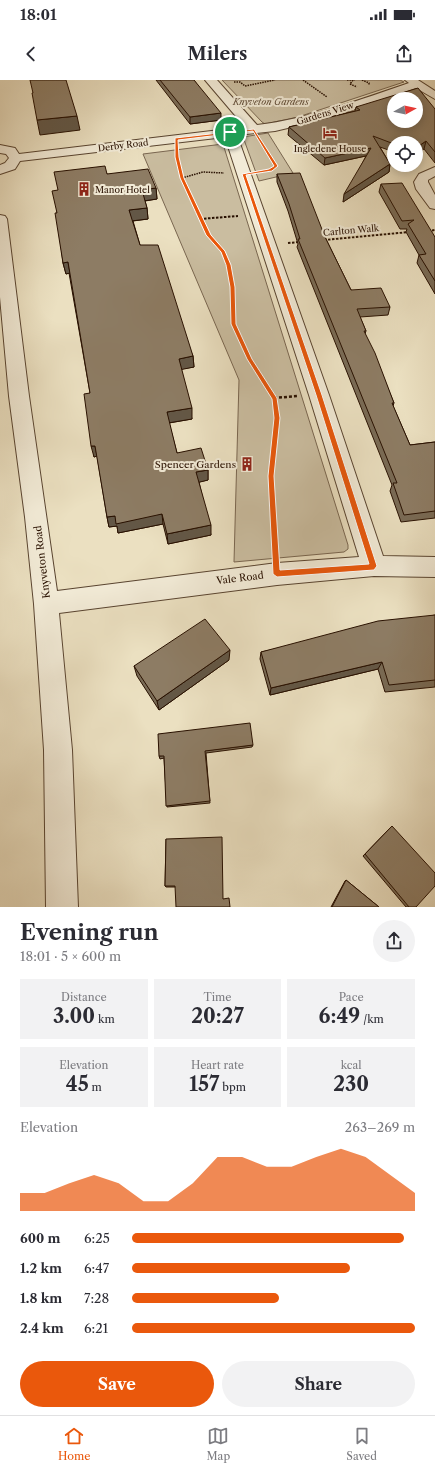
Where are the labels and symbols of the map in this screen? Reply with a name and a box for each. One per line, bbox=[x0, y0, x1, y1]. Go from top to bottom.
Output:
north arrow bbox=[387, 92, 423, 128]
park label: Knyveton Gardens bbox=[232, 96, 309, 107]
street label: Gardens View bbox=[295, 99, 356, 127]
pin bbox=[213, 115, 247, 149]
hotel icon: Ingledene House bbox=[322, 125, 338, 141]
street label: Derby Road bbox=[97, 136, 149, 154]
place label: Ingledene House bbox=[294, 143, 366, 154]
building icon: Manor Hotel bbox=[76, 181, 92, 197]
place label: Manor Hotel bbox=[95, 184, 150, 195]
street label: Carlton Walk bbox=[323, 222, 380, 238]
building icon: Spencer Gardens bbox=[239, 456, 255, 472]
place label: Spencer Gardens bbox=[155, 458, 236, 471]
street label: Knyveton Road bbox=[31, 525, 53, 599]
street label: Vale Road bbox=[215, 569, 264, 587]

